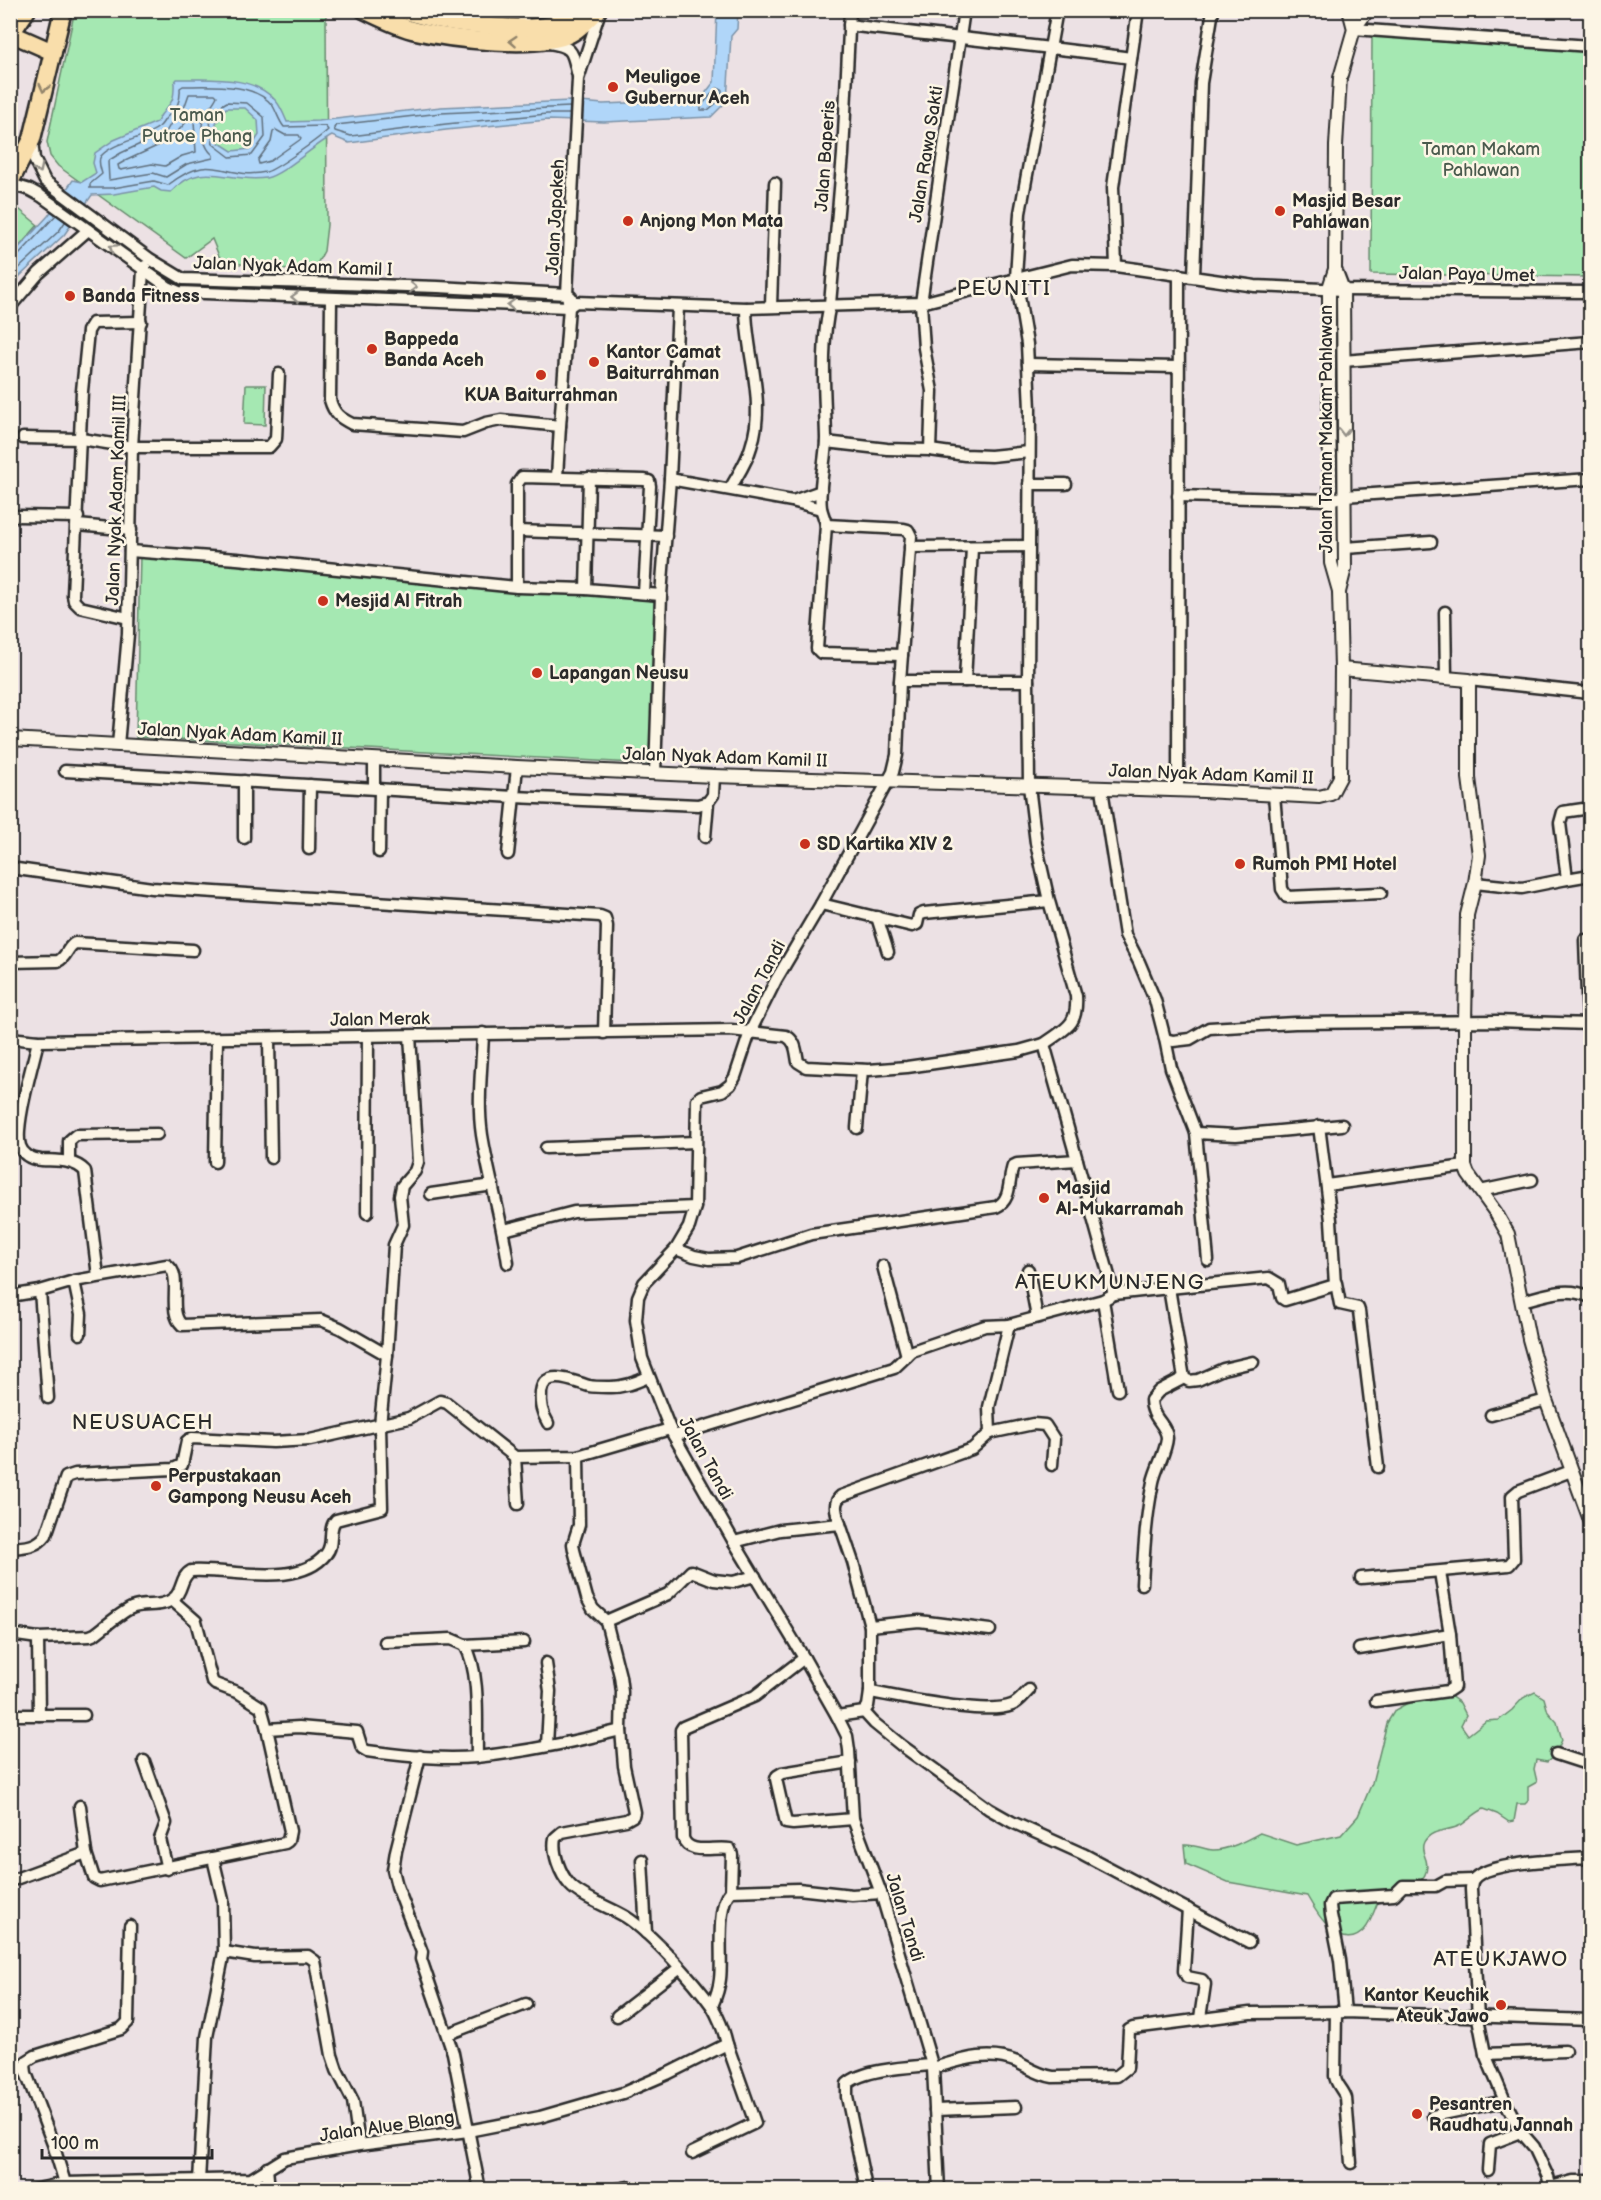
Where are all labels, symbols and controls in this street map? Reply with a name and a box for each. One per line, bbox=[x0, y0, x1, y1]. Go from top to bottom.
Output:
one-way arrow bbox=[508, 35, 517, 48]
place label: Meuligoe Gubernur Aceh bbox=[625, 67, 750, 109]
marker: Meuligoe Gubernur Aceh bbox=[606, 80, 620, 94]
one-way arrow bbox=[39, 83, 52, 93]
street label: Jalan Rawa Sakti bbox=[905, 84, 948, 224]
street label: Jalan Baperis bbox=[811, 100, 840, 212]
park label: Taman Putroe Phang bbox=[142, 105, 252, 147]
park label: Taman Makam Pahlawan bbox=[1422, 139, 1540, 181]
street label: Jalan Japakeh bbox=[542, 158, 569, 276]
one-way arrow bbox=[32, 163, 43, 173]
place label: Masjid Besar Pahlawan bbox=[1292, 191, 1402, 233]
marker: Masjid Besar Pahlawan bbox=[1273, 204, 1287, 218]
place label: Anjong Mon Mata bbox=[639, 211, 783, 232]
marker: Anjong Mon Mata bbox=[621, 214, 635, 228]
one-way arrow bbox=[109, 245, 120, 256]
street label: Jalan Nyak Adam Kamil I bbox=[193, 253, 393, 280]
street label: Jalan Paya Umet bbox=[1399, 263, 1536, 286]
district label: PEUNITI bbox=[957, 276, 1051, 301]
one-way arrow bbox=[409, 281, 418, 293]
place label: Banda Fitness bbox=[82, 286, 200, 307]
marker: Banda Fitness bbox=[63, 289, 77, 303]
one-way arrow bbox=[290, 290, 299, 303]
one-way arrow bbox=[506, 298, 515, 311]
street label: Jalan Taman Makam Pahlawan bbox=[1316, 305, 1337, 553]
place label: Bappeda Banda Aceh bbox=[384, 329, 484, 371]
marker: Bappeda Banda Aceh bbox=[365, 342, 379, 356]
place label: Kantor Camat Baiturrahman bbox=[606, 342, 721, 384]
marker: Kantor Camat Baiturrahman bbox=[587, 355, 601, 369]
marker: KUA Baiturrahman bbox=[534, 368, 548, 382]
place label: KUA Baiturrahman bbox=[464, 385, 618, 406]
street label: Jalan Nyak Adam Kamil III bbox=[102, 394, 131, 606]
one-way arrow bbox=[1338, 427, 1350, 436]
place label: Mesjid Al Fitrah bbox=[335, 591, 462, 612]
marker: Mesjid Al Fitrah bbox=[316, 594, 330, 608]
place label: Lapangan Neusu bbox=[549, 663, 688, 684]
marker: Lapangan Neusu bbox=[530, 666, 544, 680]
street label: Jalan Nyak Adam Kamil II bbox=[137, 719, 343, 750]
street label: Jalan Nyak Adam Kamil II bbox=[622, 743, 828, 772]
street label: Jalan Nyak Adam Kamil II bbox=[1108, 760, 1314, 789]
place label: SD Kartika XIV 2 bbox=[817, 834, 953, 855]
marker: SD Kartika XIV 2 bbox=[798, 837, 812, 851]
place label: Rumoh PMI Hotel bbox=[1252, 854, 1397, 875]
marker: Rumoh PMI Hotel bbox=[1233, 857, 1247, 871]
street label: Jalan Tandi bbox=[729, 937, 790, 1028]
street label: Jalan Merak bbox=[330, 1008, 430, 1031]
place label: Masjid Al-Mukarramah bbox=[1055, 1178, 1184, 1220]
marker: Masjid Al-Mukarramah bbox=[1037, 1191, 1051, 1205]
district label: ATEUKMUNJENG bbox=[1015, 1270, 1205, 1295]
district label: NEUSUACEH bbox=[72, 1410, 214, 1435]
street label: Jalan Tandi bbox=[674, 1413, 737, 1503]
place label: Perpustakaan Gampong Neusu Aceh bbox=[168, 1466, 351, 1508]
marker: Perpustakaan Gampong Neusu Aceh bbox=[149, 1479, 163, 1493]
street label: Jalan Tandi bbox=[881, 1870, 928, 1964]
district label: ATEUKJAWO bbox=[1433, 1947, 1569, 1972]
place label: Kantor Keuchik Ateuk Jawo bbox=[1364, 1985, 1490, 2027]
marker: Kantor Keuchik Ateuk Jawo bbox=[1494, 1998, 1508, 2012]
place label: Pesantren Raudhatu Jannah bbox=[1429, 2094, 1573, 2136]
street label: Jalan Alue Blang bbox=[318, 2107, 456, 2146]
marker: Pesantren Raudhatu Jannah bbox=[1410, 2107, 1424, 2121]
scale bar bbox=[42, 2122, 212, 2160]
text: 100 m bbox=[51, 2133, 99, 2154]

